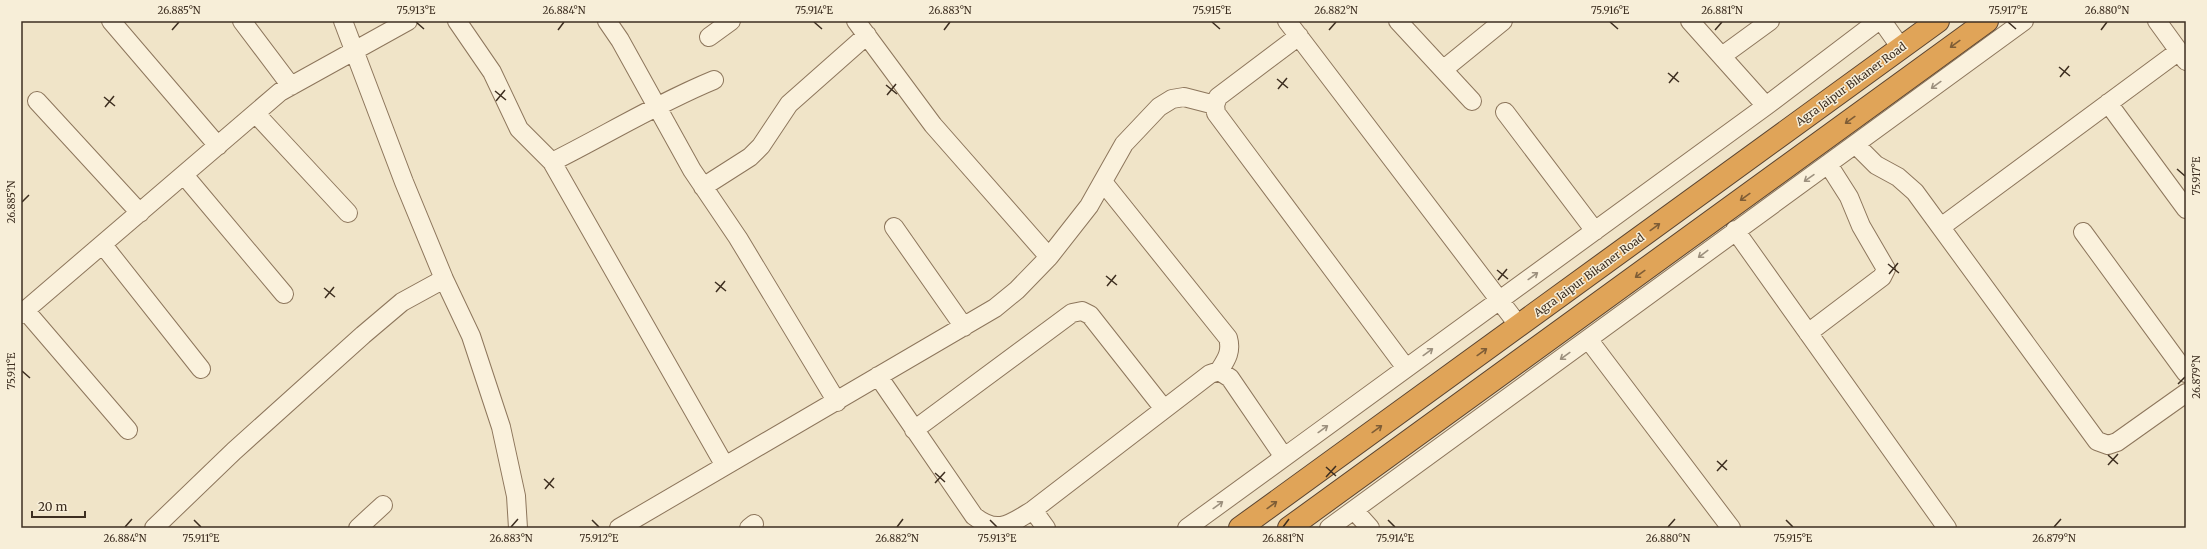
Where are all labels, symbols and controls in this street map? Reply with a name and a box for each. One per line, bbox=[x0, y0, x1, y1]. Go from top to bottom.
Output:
text: 26.885°N bbox=[157, 4, 201, 17]
text: 75.913°E bbox=[397, 4, 436, 17]
text: 26.884°N bbox=[543, 4, 586, 17]
text: 75.914°E bbox=[795, 4, 833, 17]
text: 26.883°N bbox=[928, 4, 972, 17]
text: 75.915°E bbox=[1193, 4, 1232, 17]
text: 26.882°N bbox=[1314, 4, 1358, 17]
text: 75.916°E bbox=[1591, 4, 1630, 17]
text: 26.881°N bbox=[1701, 4, 1743, 17]
text: 75.917°E bbox=[1989, 4, 2028, 17]
text: 26.880°N bbox=[2085, 4, 2129, 17]
street label: Agra Jaipur Bikaner Road bbox=[1792, 39, 1909, 129]
one-way arrow bbox=[1950, 40, 1961, 48]
one-way arrow bbox=[1931, 81, 1942, 89]
one-way arrow bbox=[1845, 116, 1856, 125]
text: 75.917°E bbox=[2190, 156, 2203, 195]
one-way arrow bbox=[1803, 174, 1814, 182]
text: 26.885°N bbox=[5, 180, 18, 224]
one-way arrow bbox=[1740, 193, 1751, 201]
one-way arrow bbox=[1650, 222, 1661, 231]
street label: Agra Jaipur Bikaner Road bbox=[1530, 230, 1647, 320]
one-way arrow bbox=[1698, 250, 1709, 258]
one-way arrow bbox=[1635, 269, 1646, 278]
one-way arrow bbox=[1528, 271, 1539, 280]
one-way arrow bbox=[1423, 348, 1434, 356]
one-way arrow bbox=[1477, 348, 1488, 357]
text: 75.911°E bbox=[5, 352, 18, 389]
one-way arrow bbox=[1559, 352, 1570, 360]
text: 26.879°N bbox=[2190, 355, 2203, 399]
one-way arrow bbox=[1317, 424, 1328, 433]
one-way arrow bbox=[1371, 425, 1382, 433]
scale bar bbox=[32, 493, 85, 519]
text: 20 m bbox=[38, 499, 67, 514]
one-way arrow bbox=[1212, 501, 1223, 509]
one-way arrow bbox=[1266, 501, 1277, 509]
text: 26.884°N bbox=[104, 532, 147, 545]
text: 75.911°E bbox=[183, 532, 220, 545]
text: 26.883°N bbox=[489, 532, 533, 545]
text: 75.912°E bbox=[580, 532, 619, 545]
text: 26.882°N bbox=[875, 532, 919, 545]
text: 75.913°E bbox=[978, 532, 1017, 545]
text: 26.881°N bbox=[1262, 532, 1304, 545]
text: 75.914°E bbox=[1376, 532, 1414, 545]
text: 26.880°N bbox=[1646, 532, 1690, 545]
text: 75.915°E bbox=[1774, 532, 1813, 545]
text: 26.879°N bbox=[2032, 532, 2076, 545]

